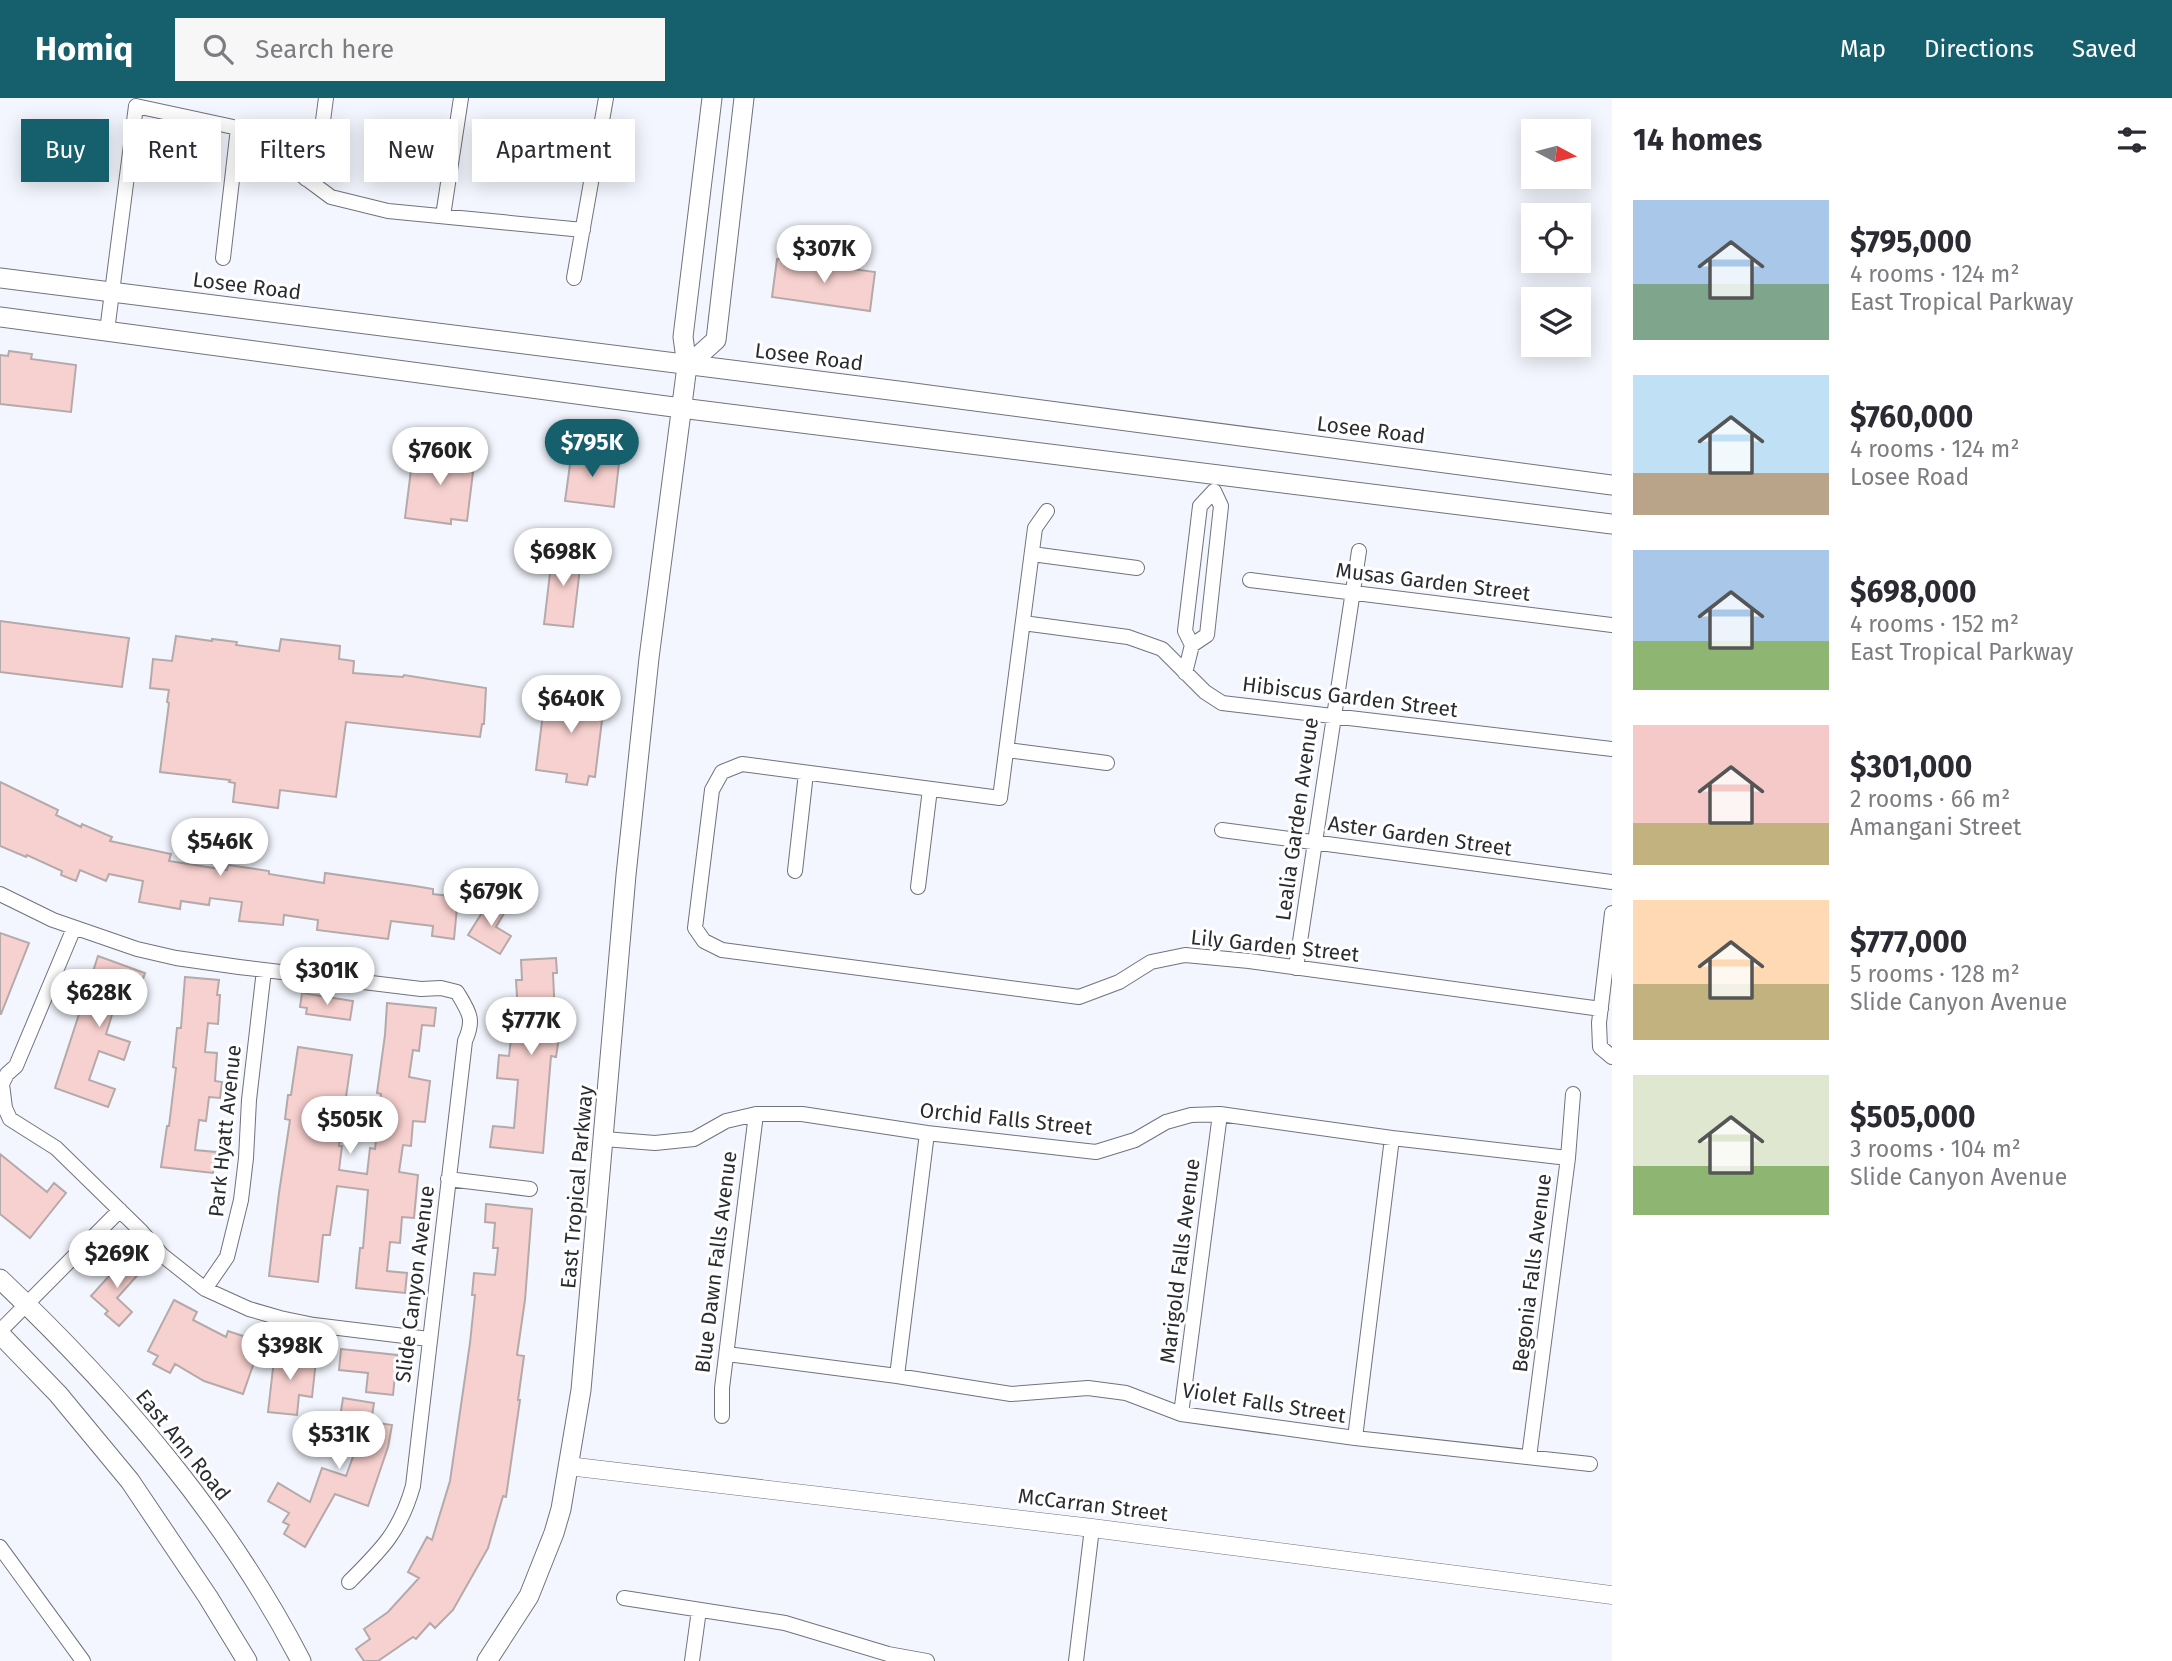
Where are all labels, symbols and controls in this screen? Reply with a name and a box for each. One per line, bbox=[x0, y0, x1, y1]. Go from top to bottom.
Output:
search box bbox=[175, 18, 665, 81]
text: Homiq bbox=[35, 29, 133, 69]
icon: search bbox=[199, 30, 237, 68]
text: Search here bbox=[255, 34, 394, 65]
text: Map bbox=[1840, 35, 1886, 63]
text: Directions bbox=[1924, 35, 2034, 63]
text: Saved bbox=[2072, 35, 2137, 63]
chip: Buy bbox=[21, 119, 109, 182]
chip: Rent bbox=[123, 119, 221, 182]
chip: Filters bbox=[235, 119, 350, 182]
chip: New bbox=[364, 119, 458, 182]
chip: Apartment bbox=[472, 119, 635, 182]
north arrow bbox=[1521, 119, 1591, 189]
map controls bbox=[1521, 119, 1591, 357]
icon: filters bbox=[2113, 121, 2151, 159]
text: 14 homes bbox=[1633, 122, 1762, 158]
button: locate bbox=[1521, 203, 1591, 273]
text: $795,000 bbox=[1850, 224, 1972, 260]
pin: $307K bbox=[775, 226, 873, 285]
icon: home bbox=[1689, 228, 1773, 312]
text: $307K bbox=[793, 234, 855, 262]
text: 4 rooms · 124 m² bbox=[1850, 260, 2019, 288]
street label: Losee Road bbox=[191, 266, 303, 306]
button: layers bbox=[1521, 287, 1591, 357]
text: East Tropical Parkway bbox=[1850, 288, 2073, 316]
street label: Losee Road bbox=[753, 337, 865, 377]
text: $760,000 bbox=[1850, 399, 1973, 435]
icon: home bbox=[1689, 403, 1773, 487]
street label: Losee Road bbox=[1315, 410, 1427, 450]
pin: $795K bbox=[543, 420, 641, 479]
pin: $760K bbox=[391, 428, 489, 487]
text: $795K bbox=[561, 428, 623, 456]
text: 4 rooms · 124 m² bbox=[1850, 435, 2019, 463]
text: $760K bbox=[408, 436, 472, 464]
text: Losee Road bbox=[1850, 463, 1969, 491]
pin: $698K bbox=[514, 528, 612, 588]
text: $698K bbox=[530, 537, 596, 565]
street label: Musas Garden Street bbox=[1334, 557, 1532, 607]
text: $698,000 bbox=[1850, 574, 1977, 610]
icon: home bbox=[1689, 578, 1773, 662]
text: 4 rooms · 152 m² bbox=[1850, 610, 2019, 638]
text: East Tropical Parkway bbox=[1850, 638, 2073, 666]
street label: Hibiscus Garden Street bbox=[1241, 671, 1460, 723]
pin: $640K bbox=[522, 676, 620, 735]
text: $640K bbox=[538, 684, 604, 712]
street label: Lealia Garden Avenue bbox=[1270, 716, 1324, 922]
text: $301,000 bbox=[1850, 749, 1972, 785]
icon: home bbox=[1689, 753, 1773, 837]
text: 2 rooms · 66 m² bbox=[1850, 785, 2010, 813]
street label: Aster Garden Street bbox=[1326, 810, 1514, 862]
text: Amangani Street bbox=[1850, 813, 2021, 841]
pin: $546K bbox=[171, 818, 269, 878]
text: $546K bbox=[187, 827, 253, 855]
pin: $679K bbox=[442, 868, 540, 928]
text: $679K bbox=[460, 877, 522, 905]
street label: Lily Garden Street bbox=[1189, 924, 1361, 968]
text: $777,000 bbox=[1850, 924, 1967, 960]
icon: home bbox=[1689, 928, 1773, 1012]
pin: $301K bbox=[278, 948, 376, 1007]
text: $301K bbox=[296, 956, 358, 984]
text: 5 rooms · 128 m² bbox=[1850, 960, 2020, 988]
pin: $628K bbox=[50, 970, 148, 1029]
text: $628K bbox=[66, 978, 132, 1006]
text: Slide Canyon Avenue bbox=[1850, 988, 2067, 1016]
pin: $777K bbox=[482, 998, 580, 1057]
text: $777K bbox=[501, 1006, 561, 1034]
street label: Park Hyatt Avenue bbox=[203, 1044, 247, 1218]
street label: East Tropical Parkway bbox=[555, 1084, 599, 1290]
pin: $505K bbox=[301, 1096, 399, 1156]
street label: Orchid Falls Street bbox=[918, 1097, 1094, 1141]
text: $505,000 bbox=[1850, 1099, 1976, 1135]
icon: home bbox=[1689, 1103, 1773, 1187]
text: $505K bbox=[317, 1105, 383, 1133]
text: 3 rooms · 104 m² bbox=[1850, 1135, 2021, 1163]
street label: Blue Dawn Falls Avenue bbox=[689, 1150, 743, 1374]
street label: Marigold Falls Avenue bbox=[1155, 1157, 1205, 1365]
text: Slide Canyon Avenue bbox=[1850, 1163, 2067, 1191]
street label: Begonia Falls Avenue bbox=[1507, 1172, 1557, 1374]
street label: Slide Canyon Avenue bbox=[390, 1184, 440, 1384]
pin: $269K bbox=[68, 1230, 166, 1290]
text: $269K bbox=[85, 1239, 149, 1267]
pin: $398K bbox=[241, 1322, 339, 1382]
text: $398K bbox=[257, 1331, 323, 1359]
street label: Violet Falls Street bbox=[1180, 1377, 1348, 1429]
street label: East Ann Road bbox=[130, 1384, 236, 1506]
pin: $531K bbox=[290, 1412, 388, 1471]
text: $531K bbox=[308, 1420, 370, 1448]
street label: McCarran Street bbox=[1016, 1483, 1170, 1527]

